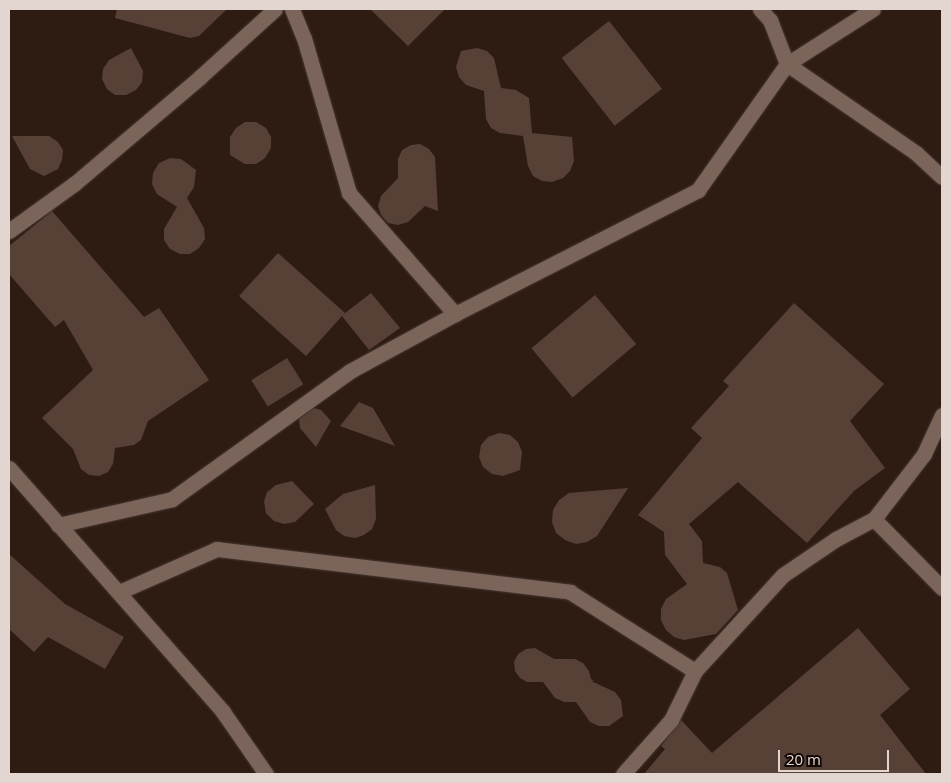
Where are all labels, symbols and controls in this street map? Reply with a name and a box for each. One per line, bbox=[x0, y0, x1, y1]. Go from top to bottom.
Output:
scale bar bbox=[781, 740, 892, 772]
text: 20 m bbox=[786, 749, 821, 769]

